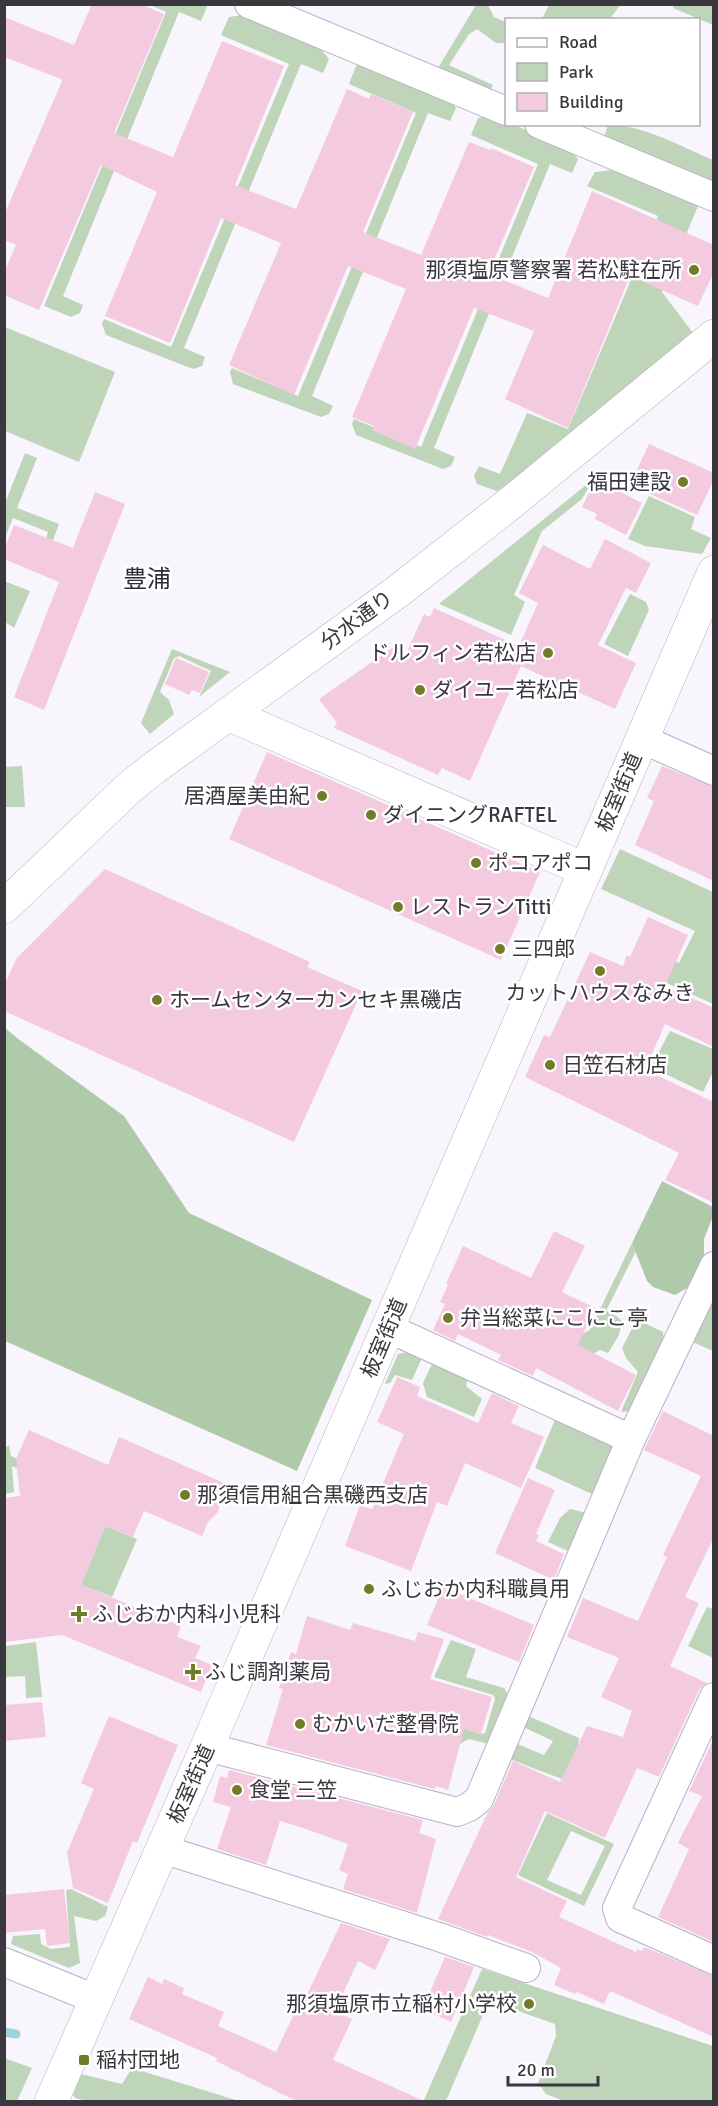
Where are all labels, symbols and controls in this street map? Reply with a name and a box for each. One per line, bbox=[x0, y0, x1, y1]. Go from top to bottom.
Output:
legend bbox=[505, 18, 700, 126]
text: Road bbox=[559, 31, 598, 53]
text: Park bbox=[559, 61, 594, 83]
text: Building bbox=[559, 91, 623, 113]
place label: 那須塩原警察署 若松駐在所 bbox=[425, 257, 682, 283]
marker: 那須塩原警察署 若松駐在所 bbox=[687, 263, 701, 277]
place label: 福田建設 bbox=[587, 469, 671, 495]
marker: 福田建設 bbox=[676, 475, 690, 489]
district label: 豊浦 bbox=[123, 564, 171, 594]
street label: 分水通り bbox=[315, 585, 399, 655]
place label: ドルフィン若松店 bbox=[368, 640, 536, 666]
marker: ドルフィン若松店 bbox=[541, 646, 555, 660]
place label: ダイユー若松店 bbox=[432, 677, 579, 703]
marker: ダイユー若松店 bbox=[413, 683, 427, 697]
street label: 板室街道 bbox=[591, 748, 647, 836]
place label: 居酒屋美由紀 bbox=[184, 783, 310, 809]
marker: 居酒屋美由紀 bbox=[315, 789, 329, 803]
place label: ダイニングRAFTEL bbox=[383, 802, 558, 828]
marker: ダイニングRAFTEL bbox=[364, 808, 378, 822]
place label: ポコアポコ bbox=[488, 850, 593, 876]
marker: ポコアポコ bbox=[469, 856, 483, 870]
place label: レストランTitti bbox=[410, 894, 551, 920]
marker: レストランTitti bbox=[391, 900, 405, 914]
place label: 三四郎 bbox=[512, 936, 575, 962]
marker: 三四郎 bbox=[493, 942, 507, 956]
marker: カットハウスなみき bbox=[593, 964, 607, 978]
place label: カットハウスなみき bbox=[506, 980, 695, 1006]
place label: ホームセンターカンセキ黒磯店 bbox=[169, 987, 462, 1013]
marker: ホームセンターカンセキ黒磯店 bbox=[150, 993, 164, 1007]
place label: 日笠石材店 bbox=[562, 1052, 667, 1078]
marker: 日笠石材店 bbox=[543, 1058, 557, 1072]
street label: 板室街道 bbox=[356, 1294, 412, 1382]
place label: 弁当総菜にこにこ亭 bbox=[460, 1305, 648, 1331]
marker: 弁当総菜にこにこ亭 bbox=[441, 1311, 455, 1325]
place label: 那須信用組合黒磯西支店 bbox=[197, 1482, 428, 1508]
marker: 那須信用組合黒磯西支店 bbox=[178, 1488, 192, 1502]
place label: ふじおか内科職員用 bbox=[381, 1576, 570, 1602]
marker: ふじおか内科職員用 bbox=[362, 1582, 376, 1596]
place label: ふじおか内科小児科 bbox=[92, 1601, 281, 1627]
marker: ふじおか内科小児科 bbox=[70, 1605, 88, 1623]
place label: ふじ調剤薬局 bbox=[205, 1659, 331, 1685]
marker: ふじ調剤薬局 bbox=[186, 1665, 200, 1679]
place label: むかいだ整骨院 bbox=[312, 1711, 459, 1737]
marker: むかいだ整骨院 bbox=[293, 1717, 307, 1731]
street label: 板室街道 bbox=[162, 1740, 220, 1828]
place label: 食堂 三笠 bbox=[249, 1777, 338, 1803]
marker: 食堂 三笠 bbox=[230, 1783, 244, 1797]
place label: 那須塩原市立稲村小学校 bbox=[286, 1991, 517, 2017]
marker: 那須塩原市立稲村小学校 bbox=[522, 1997, 536, 2011]
place label: 稲村団地 bbox=[96, 2047, 180, 2073]
scale bar bbox=[508, 2049, 598, 2087]
marker: 稲村団地 bbox=[77, 2053, 91, 2067]
text: 20 m bbox=[517, 2059, 555, 2081]

